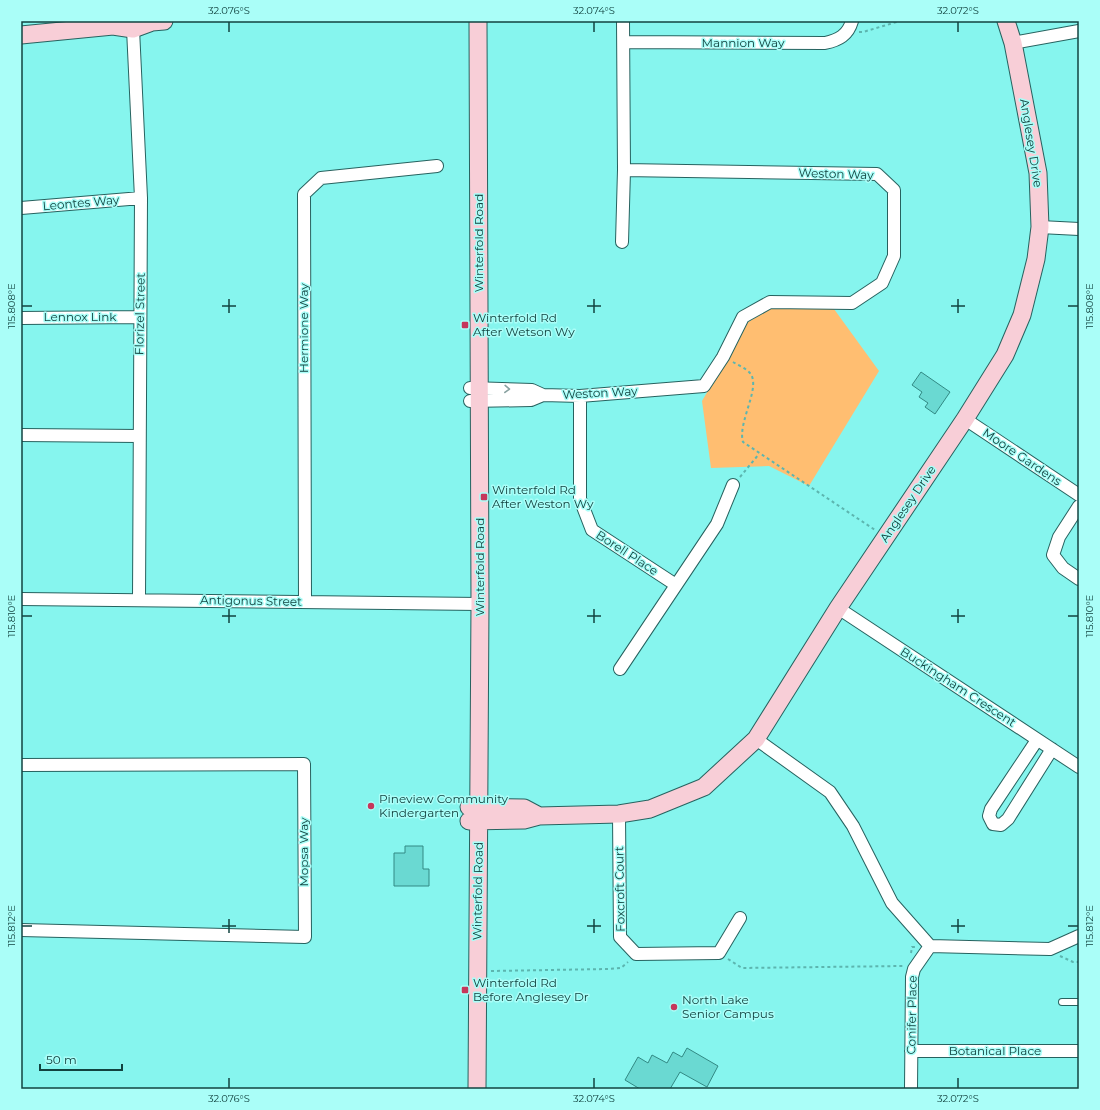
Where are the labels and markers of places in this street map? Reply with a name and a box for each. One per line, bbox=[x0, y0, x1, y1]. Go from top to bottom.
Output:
place label: Winterfold Rd After Wetson Wy bbox=[473, 310, 575, 339]
marker: Winterfold Rd After Wetson Wy bbox=[460, 320, 470, 330]
place label: Winterfold Rd After Weston Wy bbox=[492, 482, 594, 511]
marker: Winterfold Rd After Weston Wy bbox=[479, 492, 489, 502]
place label: Pineview Community Kindergarten bbox=[379, 791, 509, 820]
marker: Pineview Community Kindergarten bbox=[366, 801, 376, 811]
place label: Winterfold Rd Before Anglesey Dr bbox=[473, 975, 589, 1004]
marker: Winterfold Rd Before Anglesey Dr bbox=[460, 985, 470, 995]
place label: North Lake Senior Campus bbox=[682, 992, 774, 1021]
marker: North Lake Senior Campus bbox=[669, 1002, 679, 1012]

